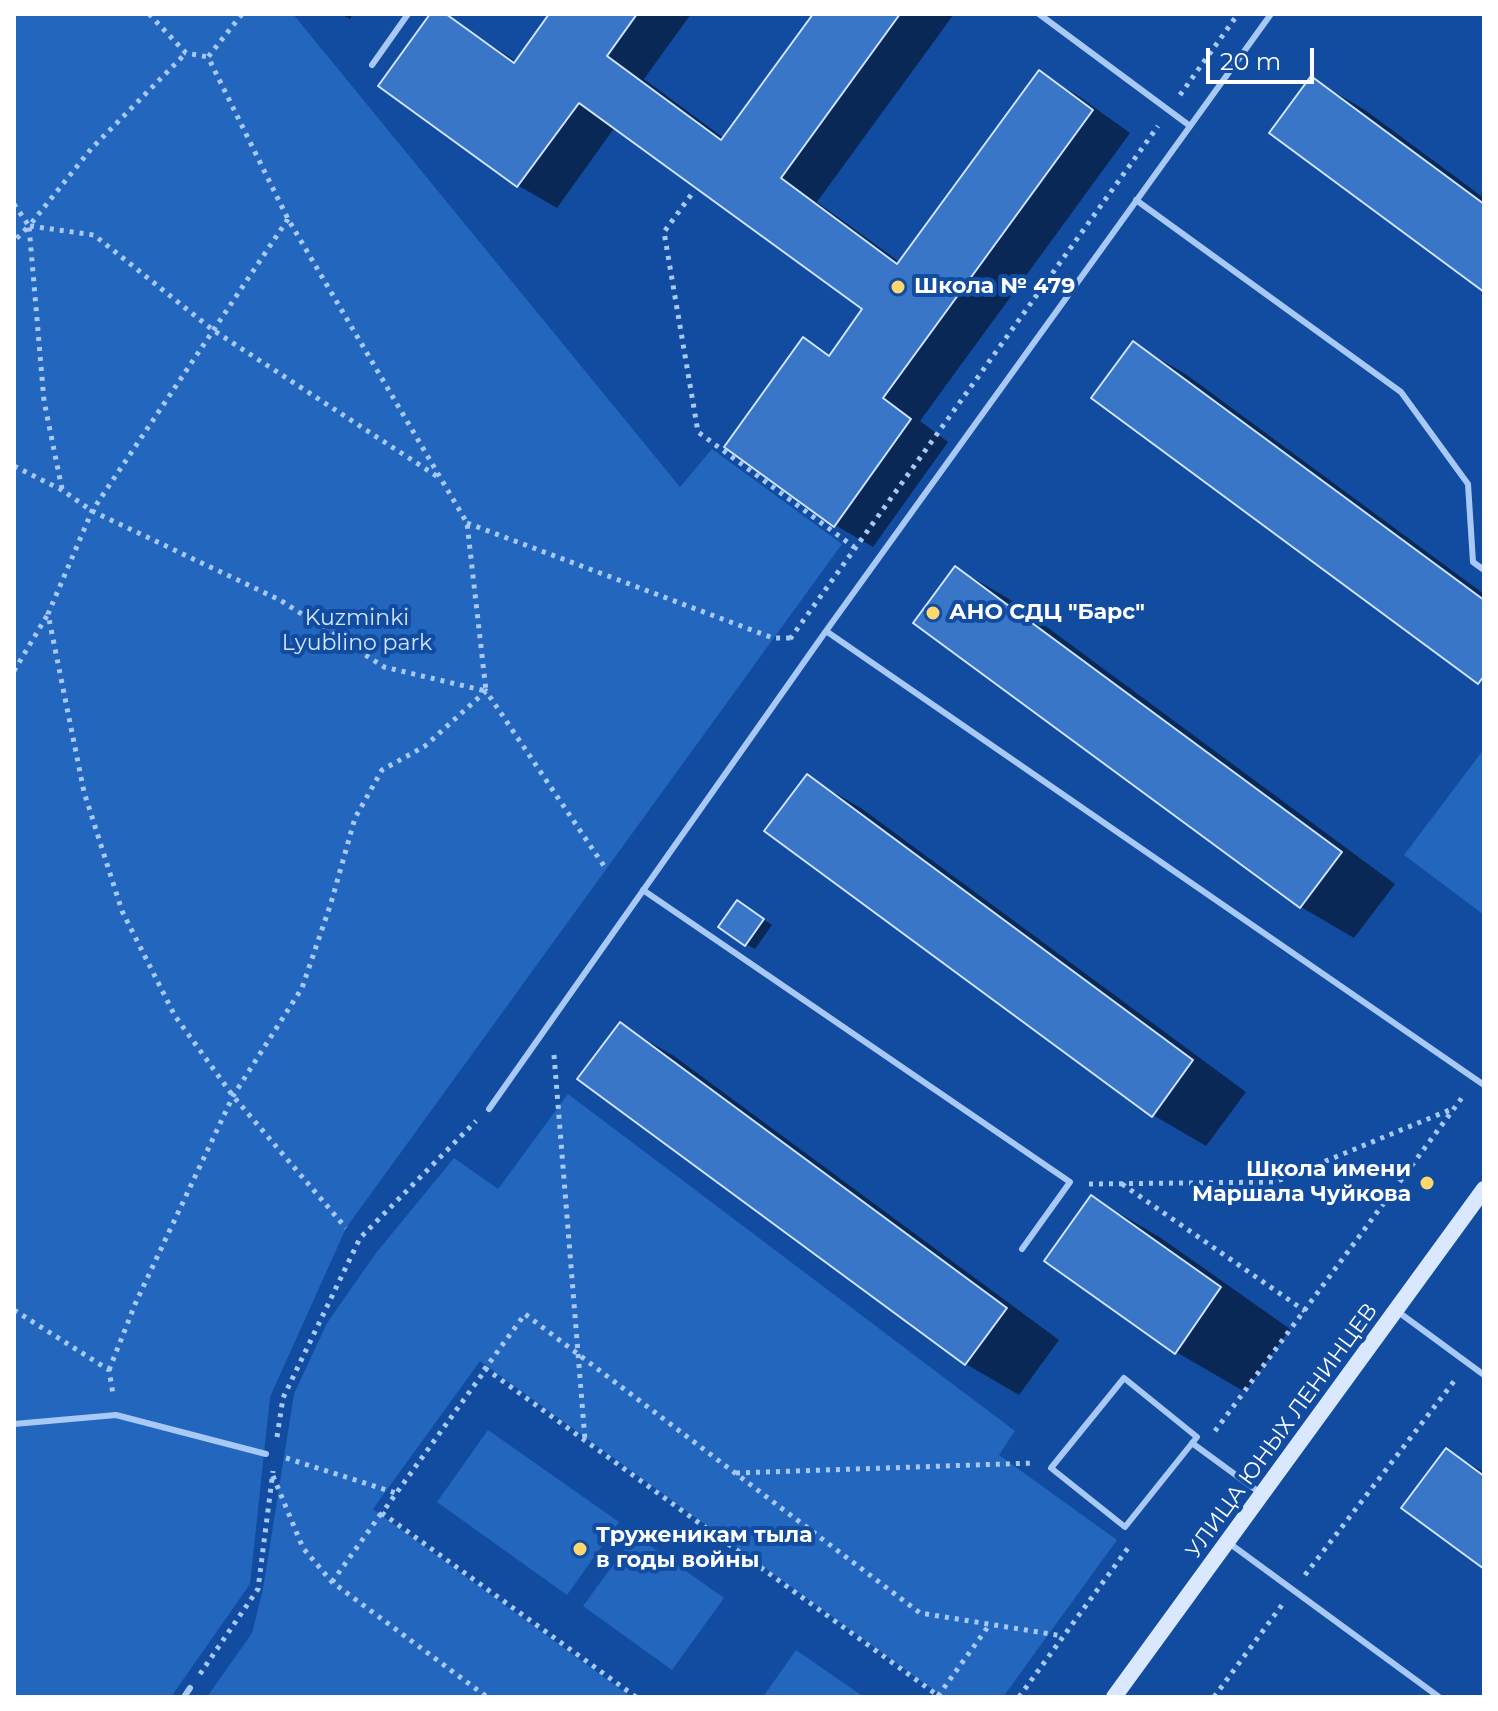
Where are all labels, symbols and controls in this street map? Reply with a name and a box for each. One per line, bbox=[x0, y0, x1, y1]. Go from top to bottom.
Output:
scale bar bbox=[1210, 32, 1318, 82]
text: 20 m bbox=[1220, 47, 1281, 76]
place label: Школа № 479 bbox=[914, 274, 1075, 300]
marker: Школа № 479 bbox=[889, 278, 907, 296]
place label: АНО СДЦ "Барс" bbox=[949, 600, 1145, 626]
marker: АНО СДЦ "Барс" bbox=[924, 604, 942, 622]
park label: Kuzminki Lyublino park bbox=[282, 606, 432, 658]
place label: Школа имени Маршала Чуйкова bbox=[1192, 1157, 1411, 1208]
marker: Школа имени Маршала Чуйкова bbox=[1418, 1174, 1436, 1192]
street label: УЛИЦА ЮНЫХ ЛЕНИНЦЕВ bbox=[1181, 1298, 1383, 1564]
place label: Труженикам тыла в годы войны bbox=[596, 1523, 813, 1574]
marker: Труженикам тыла в годы войны bbox=[571, 1540, 589, 1558]

